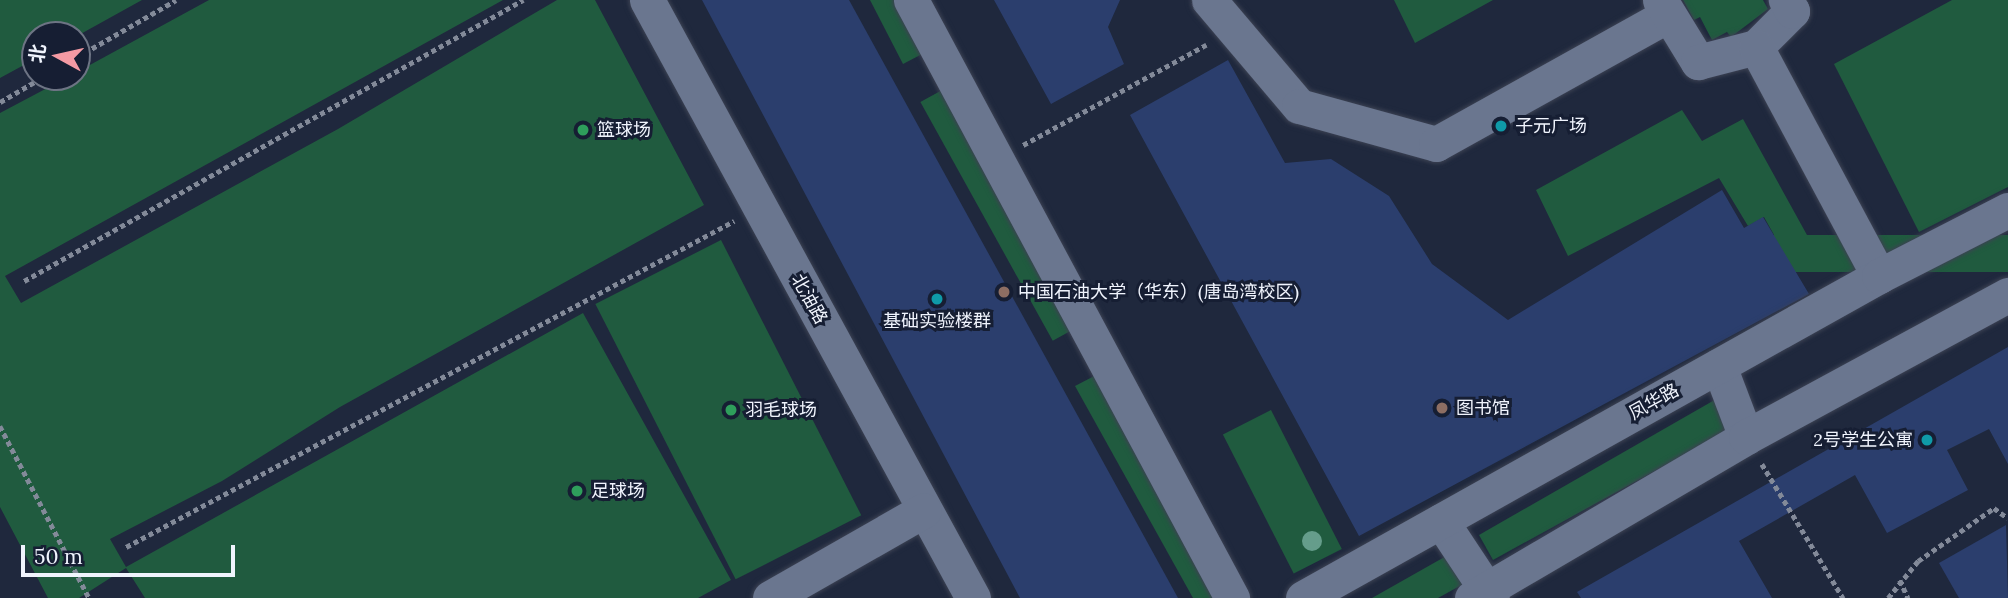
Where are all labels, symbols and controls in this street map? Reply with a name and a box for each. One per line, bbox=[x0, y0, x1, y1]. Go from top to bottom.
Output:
north arrow bbox=[21, 21, 91, 91]
text: 北 bbox=[24, 42, 50, 64]
place label: 子元广场 bbox=[1515, 115, 1587, 137]
marker: 子元广场 bbox=[1493, 118, 1509, 134]
place label: 篮球场 bbox=[597, 119, 651, 141]
marker: 篮球场 bbox=[575, 122, 591, 138]
street label: 北油路 bbox=[786, 270, 832, 328]
place label: 中国石油大学（华东）(唐岛湾校区) bbox=[1018, 281, 1299, 303]
marker: 中国石油大学（华东）(唐岛湾校区) bbox=[996, 284, 1012, 300]
marker: 基础实验楼群 bbox=[929, 291, 945, 307]
place label: 基础实验楼群 bbox=[883, 310, 991, 332]
street label: 凤华路 bbox=[1625, 379, 1683, 425]
place label: 图书馆 bbox=[1456, 397, 1510, 419]
place label: 羽毛球场 bbox=[745, 399, 817, 421]
marker: 图书馆 bbox=[1434, 400, 1450, 416]
marker: 羽毛球场 bbox=[723, 402, 739, 418]
place label: 2号学生公寓 bbox=[1813, 429, 1913, 451]
marker: 2号学生公寓 bbox=[1919, 432, 1935, 448]
place label: 足球场 bbox=[591, 480, 645, 502]
marker: 足球场 bbox=[569, 483, 585, 499]
scale bar bbox=[24, 532, 238, 576]
text: 50 m bbox=[34, 543, 83, 570]

